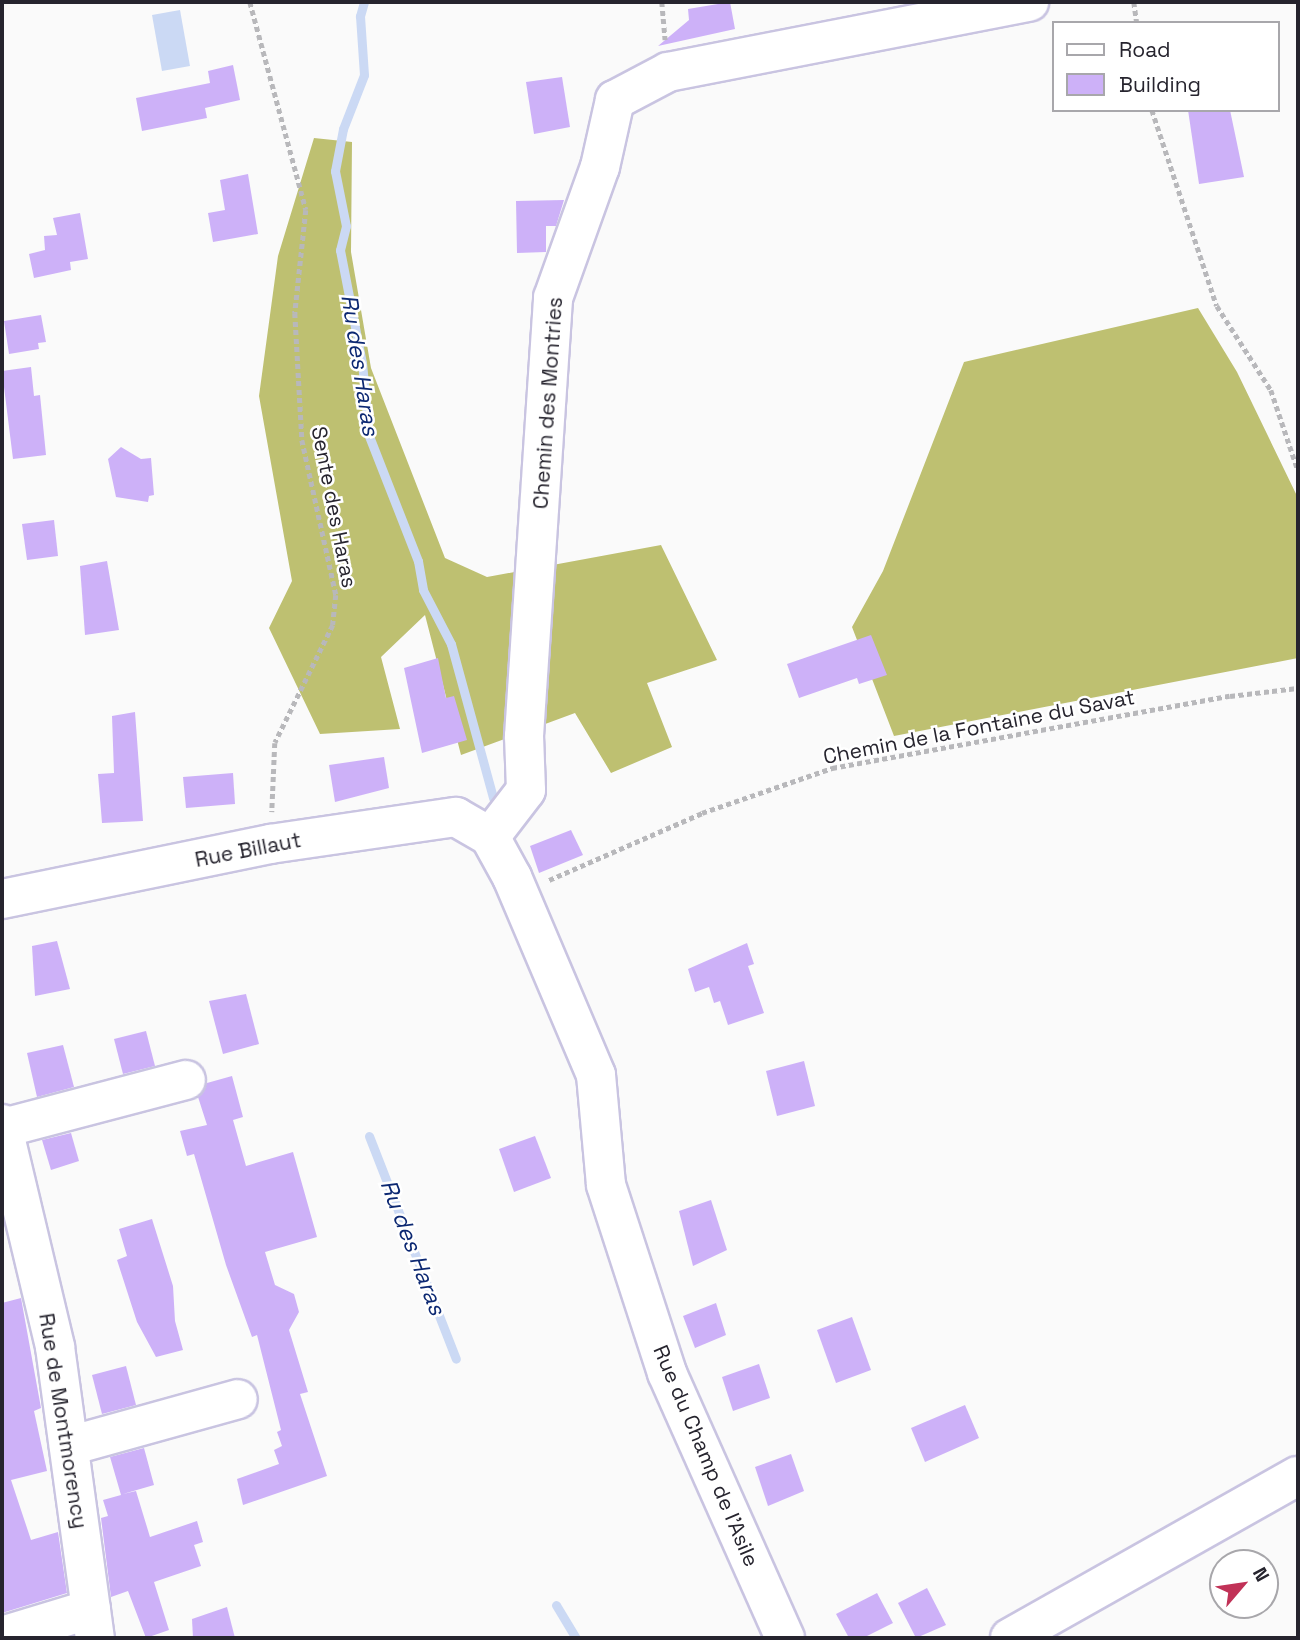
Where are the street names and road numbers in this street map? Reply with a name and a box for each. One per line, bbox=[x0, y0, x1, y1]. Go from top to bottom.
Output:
street label: Chemin des Montries bbox=[528, 296, 568, 510]
street label: Sente des Haras bbox=[306, 424, 362, 590]
street label: Chemin de la Fontaine du Savat bbox=[821, 684, 1137, 770]
street label: Rue Billaut bbox=[193, 827, 303, 873]
street label: Rue de Montmorency bbox=[34, 1311, 92, 1531]
street label: Rue du Champ de l'Asile bbox=[648, 1341, 764, 1571]

